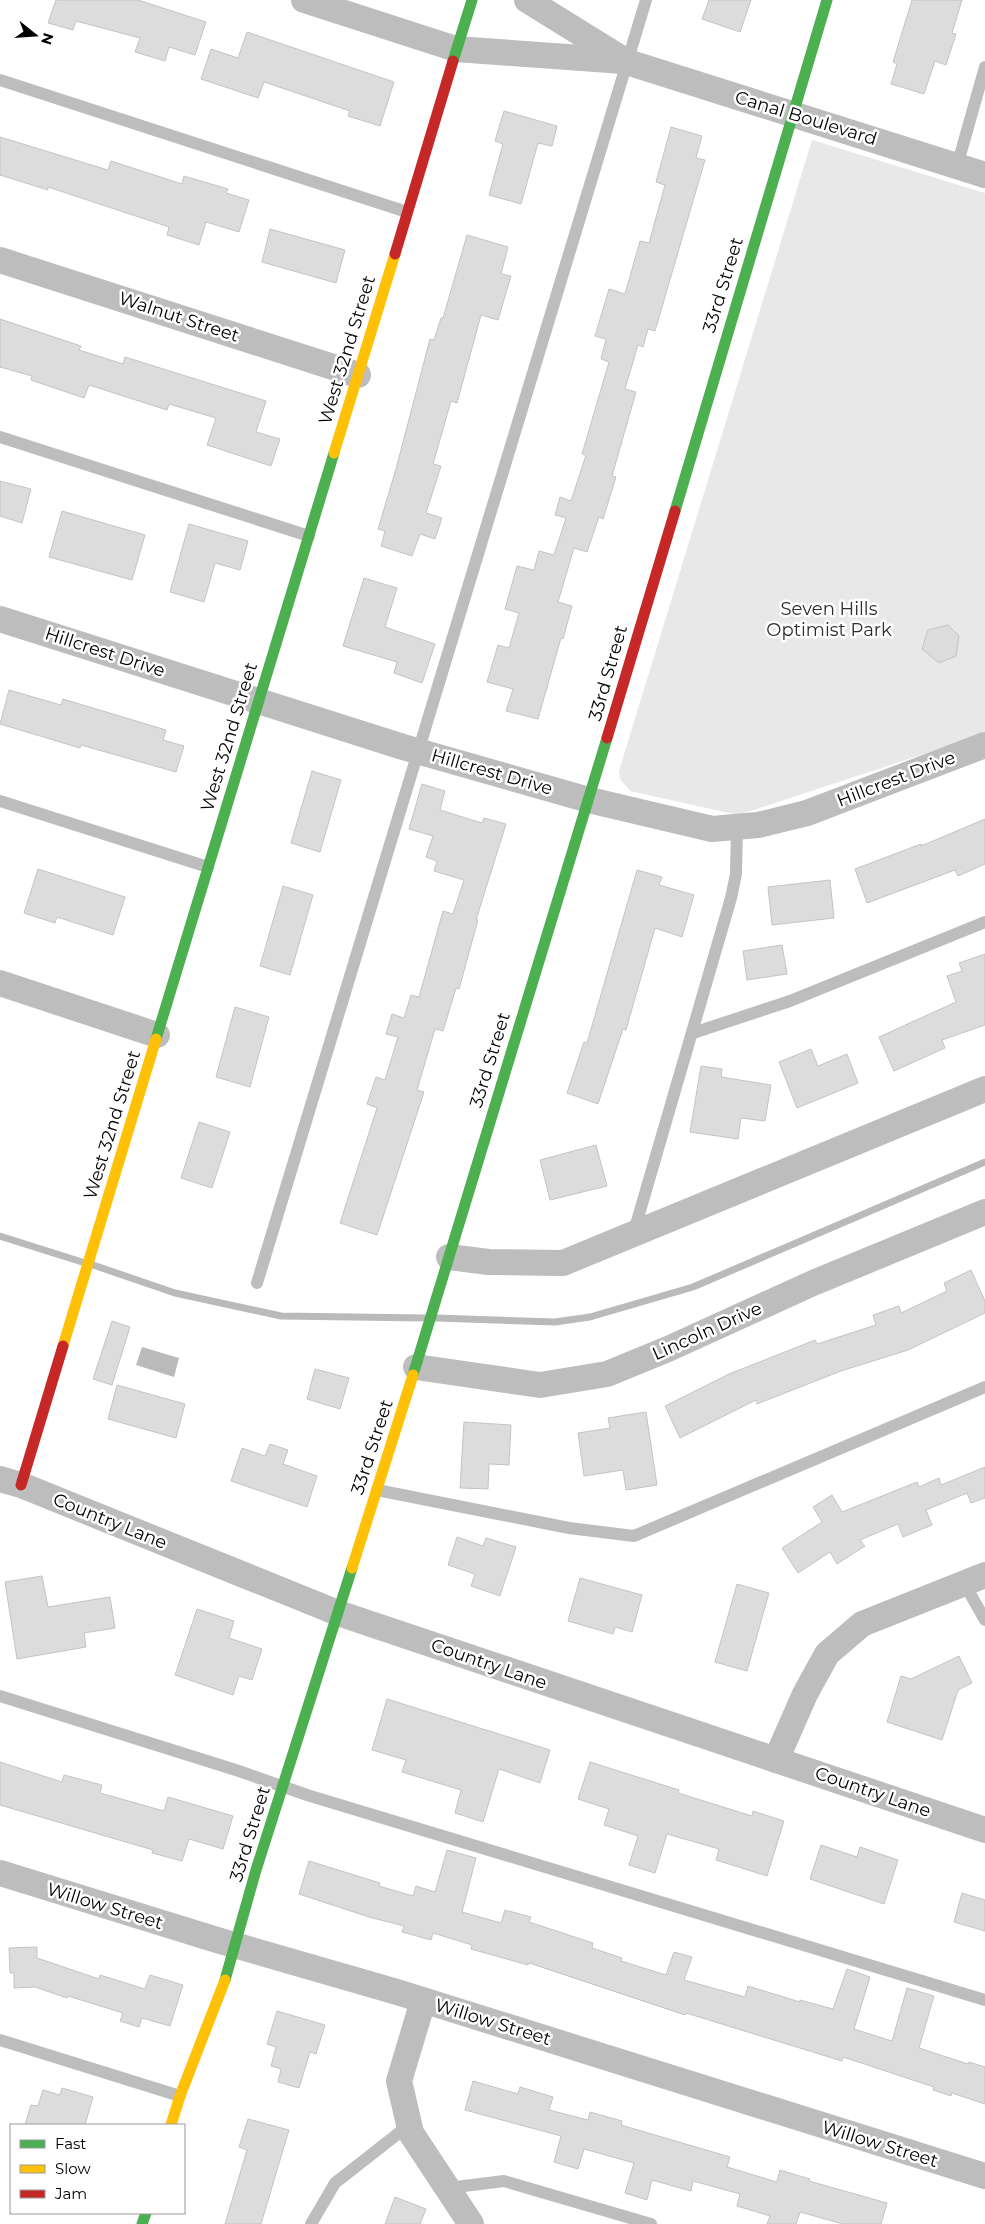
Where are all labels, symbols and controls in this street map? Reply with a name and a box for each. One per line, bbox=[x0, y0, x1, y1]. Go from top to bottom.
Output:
north arrow bbox=[10, 10, 60, 60]
text: N bbox=[37, 31, 58, 47]
street label: Canal Boulevard bbox=[732, 86, 880, 150]
street label: 33rd Street bbox=[698, 235, 748, 335]
street label: West 32nd Street bbox=[314, 273, 380, 427]
street label: Walnut Street bbox=[116, 287, 242, 347]
park label: Seven Hills Optimist Park bbox=[766, 598, 892, 641]
street label: Hillcrest Drive bbox=[42, 622, 168, 682]
street label: 33rd Street bbox=[584, 623, 632, 723]
street label: West 32nd Street bbox=[196, 660, 262, 814]
street label: Hillcrest Drive bbox=[429, 744, 555, 800]
street label: Hillcrest Drive bbox=[834, 746, 958, 812]
street label: 33rd Street bbox=[465, 1010, 515, 1110]
street label: West 32nd Street bbox=[79, 1048, 145, 1202]
street label: Lincoln Drive bbox=[649, 1297, 765, 1365]
street label: 33rd Street bbox=[346, 1397, 398, 1497]
street label: Country Lane bbox=[50, 1488, 170, 1554]
street label: Country Lane bbox=[428, 1634, 550, 1694]
street label: Country Lane bbox=[812, 1762, 934, 1822]
street label: 33rd Street bbox=[225, 1784, 275, 1884]
street label: Willow Street bbox=[44, 1878, 166, 1934]
street label: Willow Street bbox=[432, 1994, 554, 2050]
street label: Willow Street bbox=[819, 2116, 941, 2172]
legend bbox=[10, 2124, 185, 2214]
text: Fast bbox=[55, 2134, 86, 2153]
text: Slow bbox=[55, 2159, 91, 2178]
text: Jam bbox=[54, 2184, 87, 2203]

